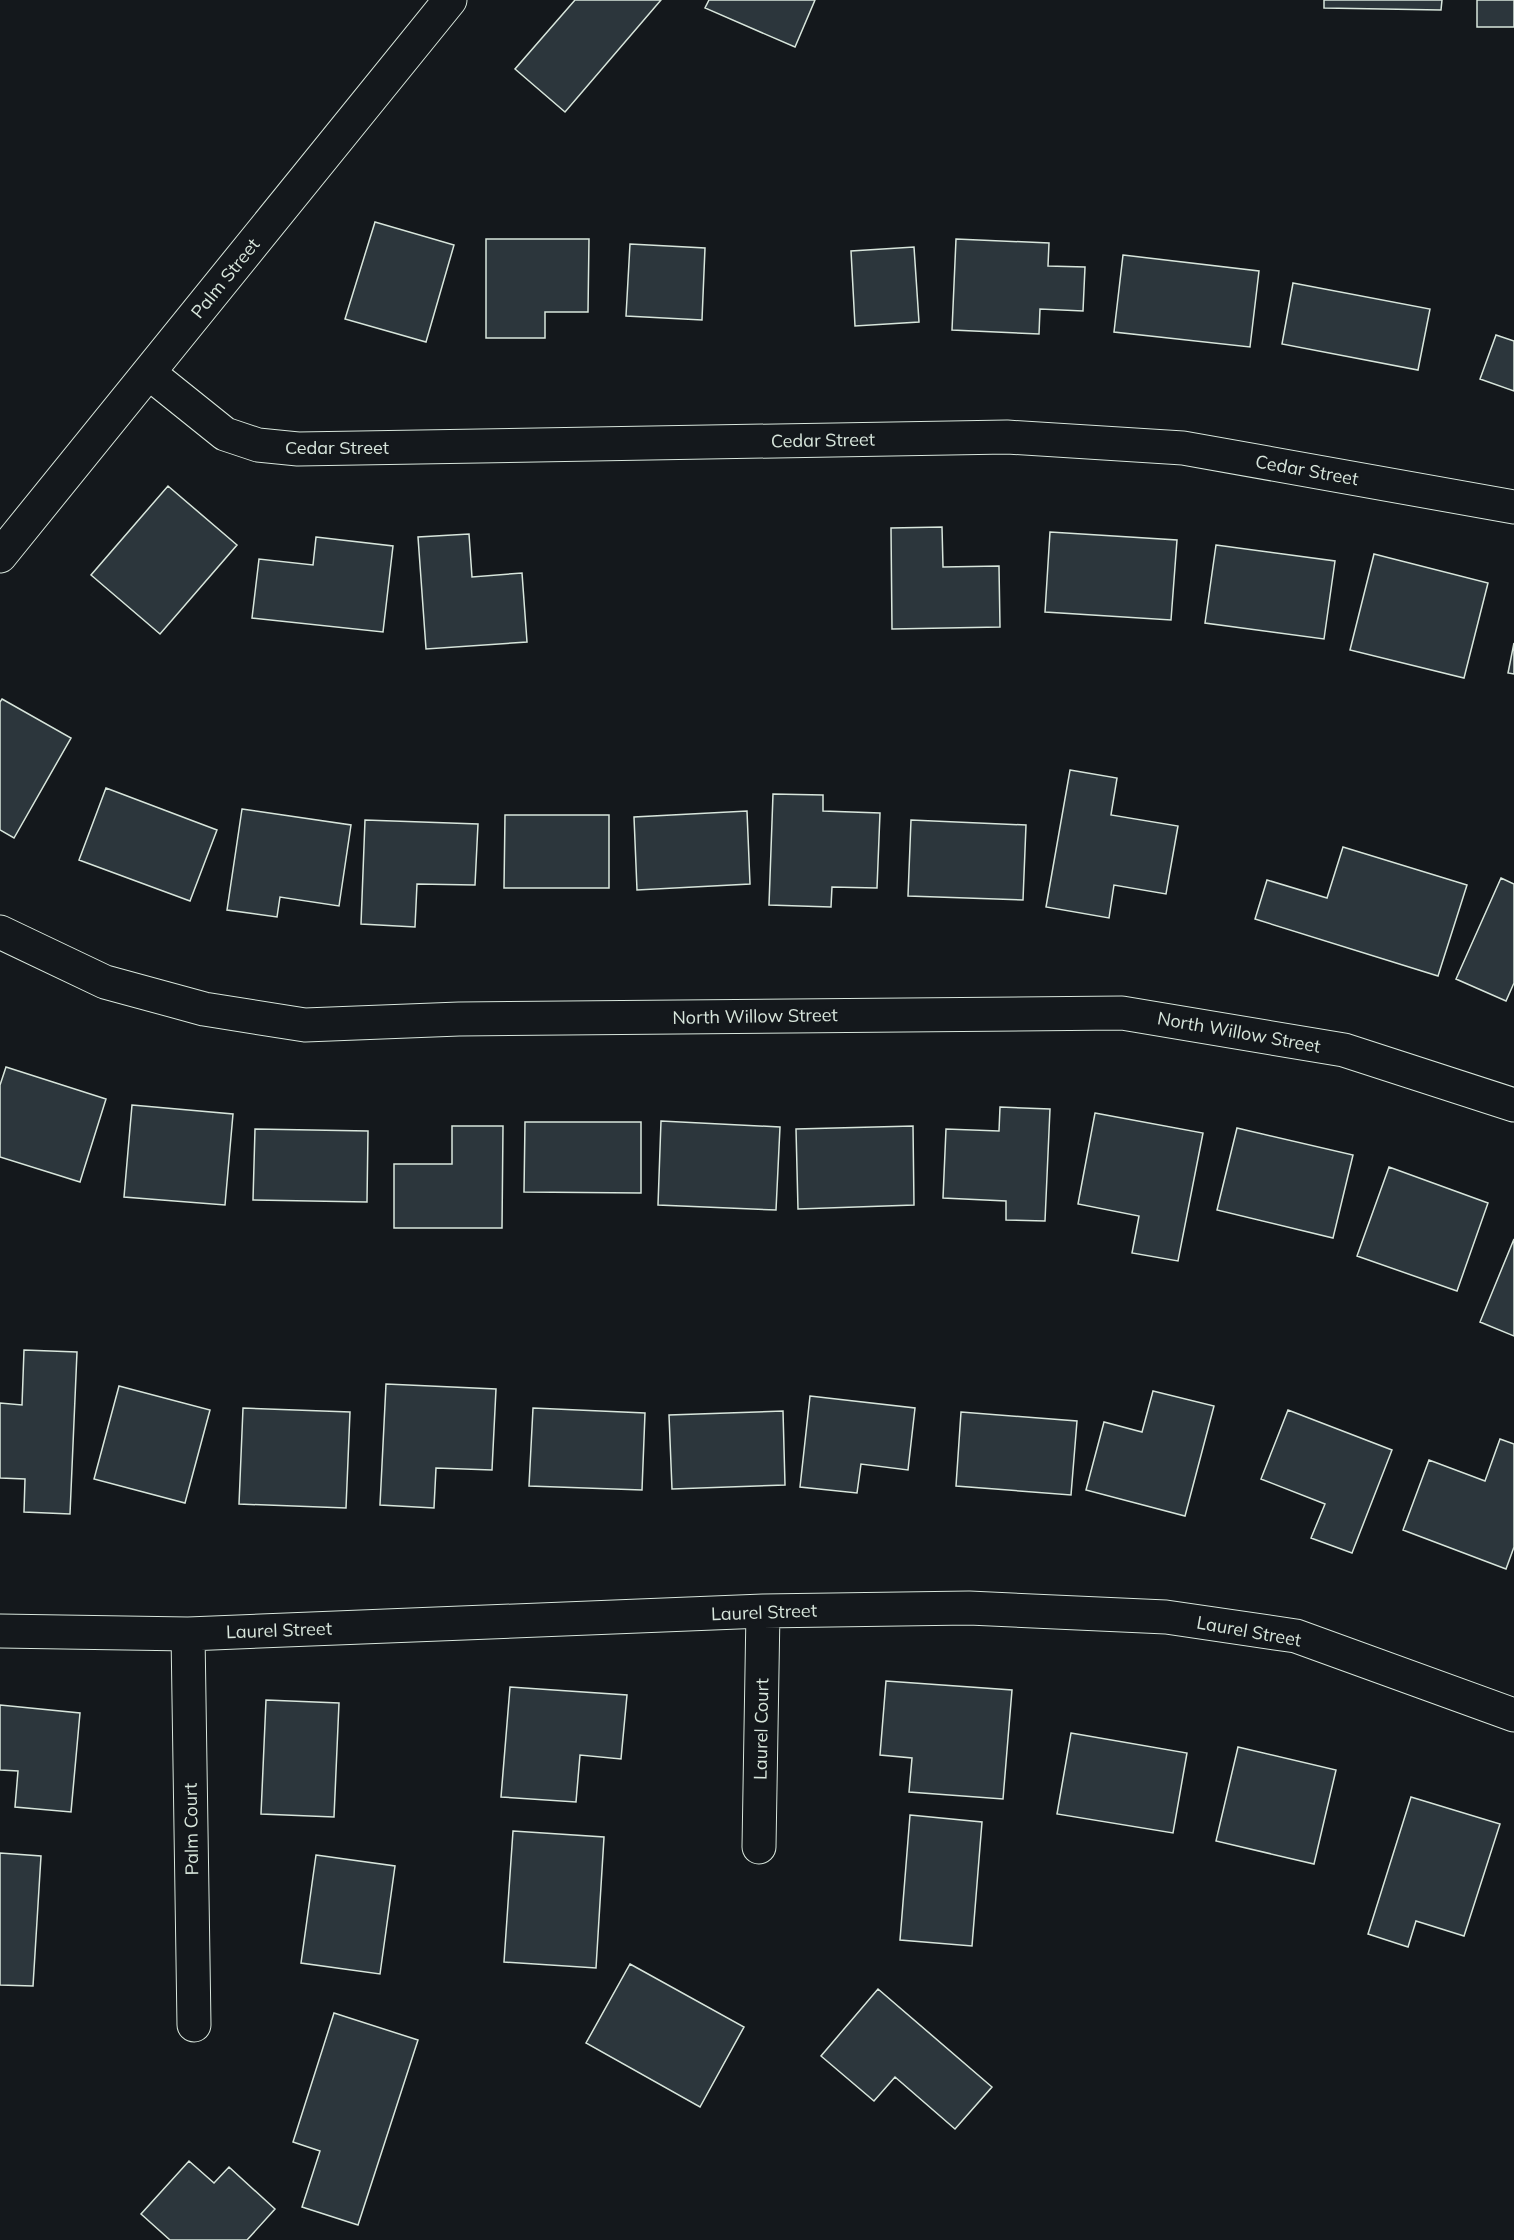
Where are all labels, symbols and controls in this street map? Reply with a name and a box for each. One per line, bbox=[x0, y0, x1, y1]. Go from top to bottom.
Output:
street label: Palm Street bbox=[186, 233, 264, 323]
street label: Cedar Street bbox=[771, 428, 875, 452]
street label: Cedar Street bbox=[285, 436, 389, 459]
street label: Cedar Street bbox=[1254, 450, 1360, 490]
street label: North Willow Street bbox=[672, 1003, 838, 1029]
street label: North Willow Street bbox=[1156, 1006, 1322, 1058]
street label: Laurel Street bbox=[711, 1599, 817, 1625]
street label: Laurel Street bbox=[1195, 1610, 1303, 1652]
street label: Laurel Street bbox=[226, 1617, 332, 1643]
street label: Laurel Court bbox=[749, 1678, 773, 1780]
street label: Palm Court bbox=[179, 1783, 203, 1875]

